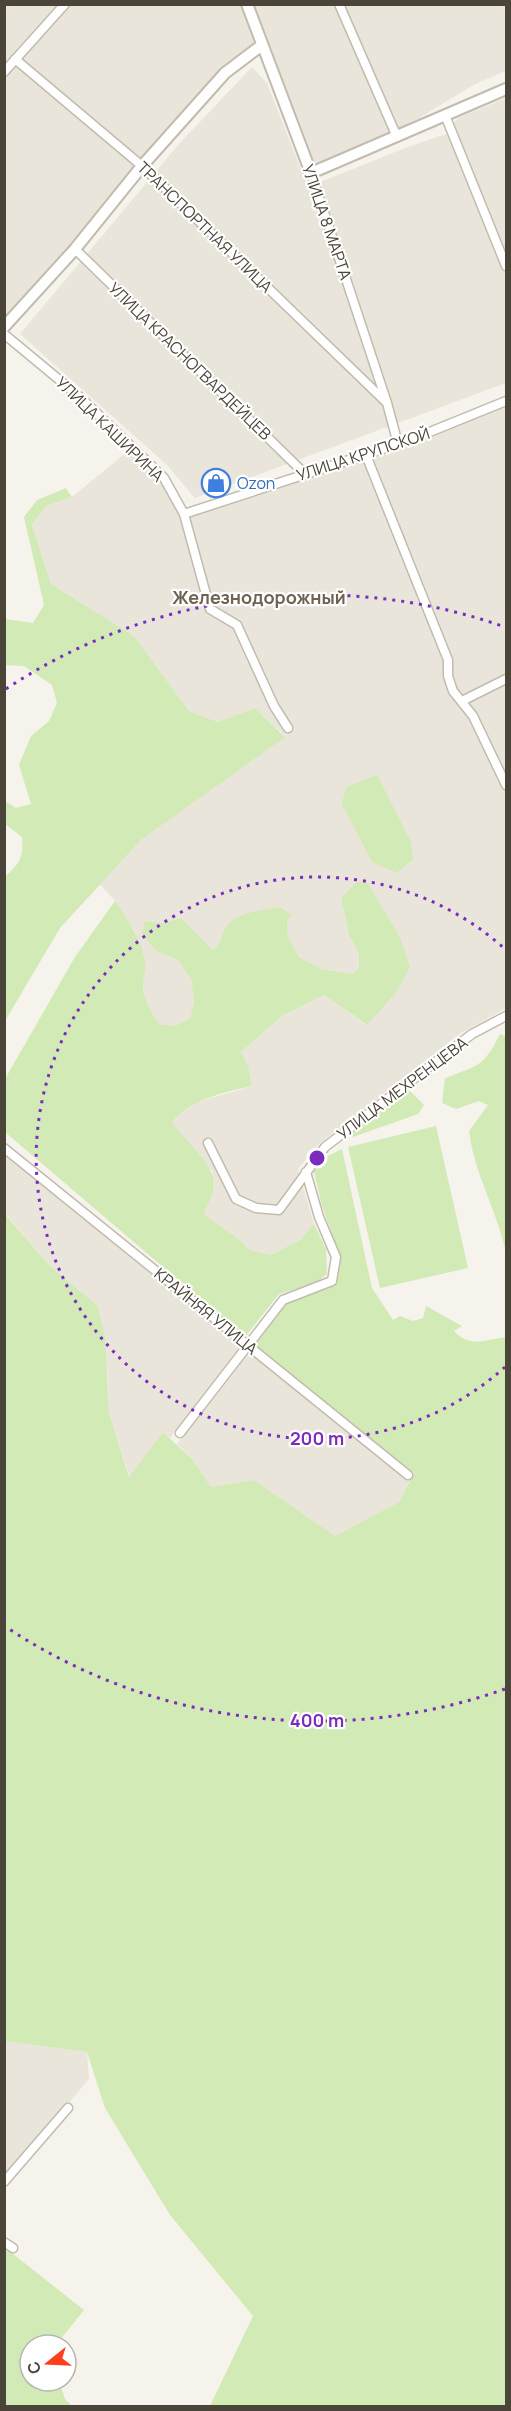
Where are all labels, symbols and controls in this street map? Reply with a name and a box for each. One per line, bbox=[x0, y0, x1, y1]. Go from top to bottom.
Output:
street label: ТРАНСПОРТНАЯ УЛИЦА bbox=[133, 156, 277, 298]
street label: УЛИЦА 8 МАРТА bbox=[297, 161, 357, 283]
street label: УЛИЦА КРАСНОГВАРДЕЙЦЕВ bbox=[104, 277, 276, 445]
street label: УЛИЦА КАШИРИНА bbox=[51, 372, 169, 486]
street label: УЛИЦА КРУПСКОЙ bbox=[294, 422, 432, 486]
shop icon: Ozon bbox=[200, 467, 232, 499]
place label: Ozon bbox=[237, 472, 275, 494]
district label: Железнодорожный bbox=[172, 585, 346, 609]
street label: УЛИЦА МЕХРЕНЦЕВА bbox=[332, 1032, 472, 1144]
centre of rings bbox=[307, 1148, 327, 1168]
street label: КРАЙНЯЯ УЛИЦА bbox=[150, 1263, 262, 1359]
text: 200 m bbox=[290, 1426, 344, 1450]
text: 400 m bbox=[290, 1708, 344, 1732]
north arrow bbox=[18, 2333, 78, 2393]
text: С bbox=[21, 2358, 46, 2377]

